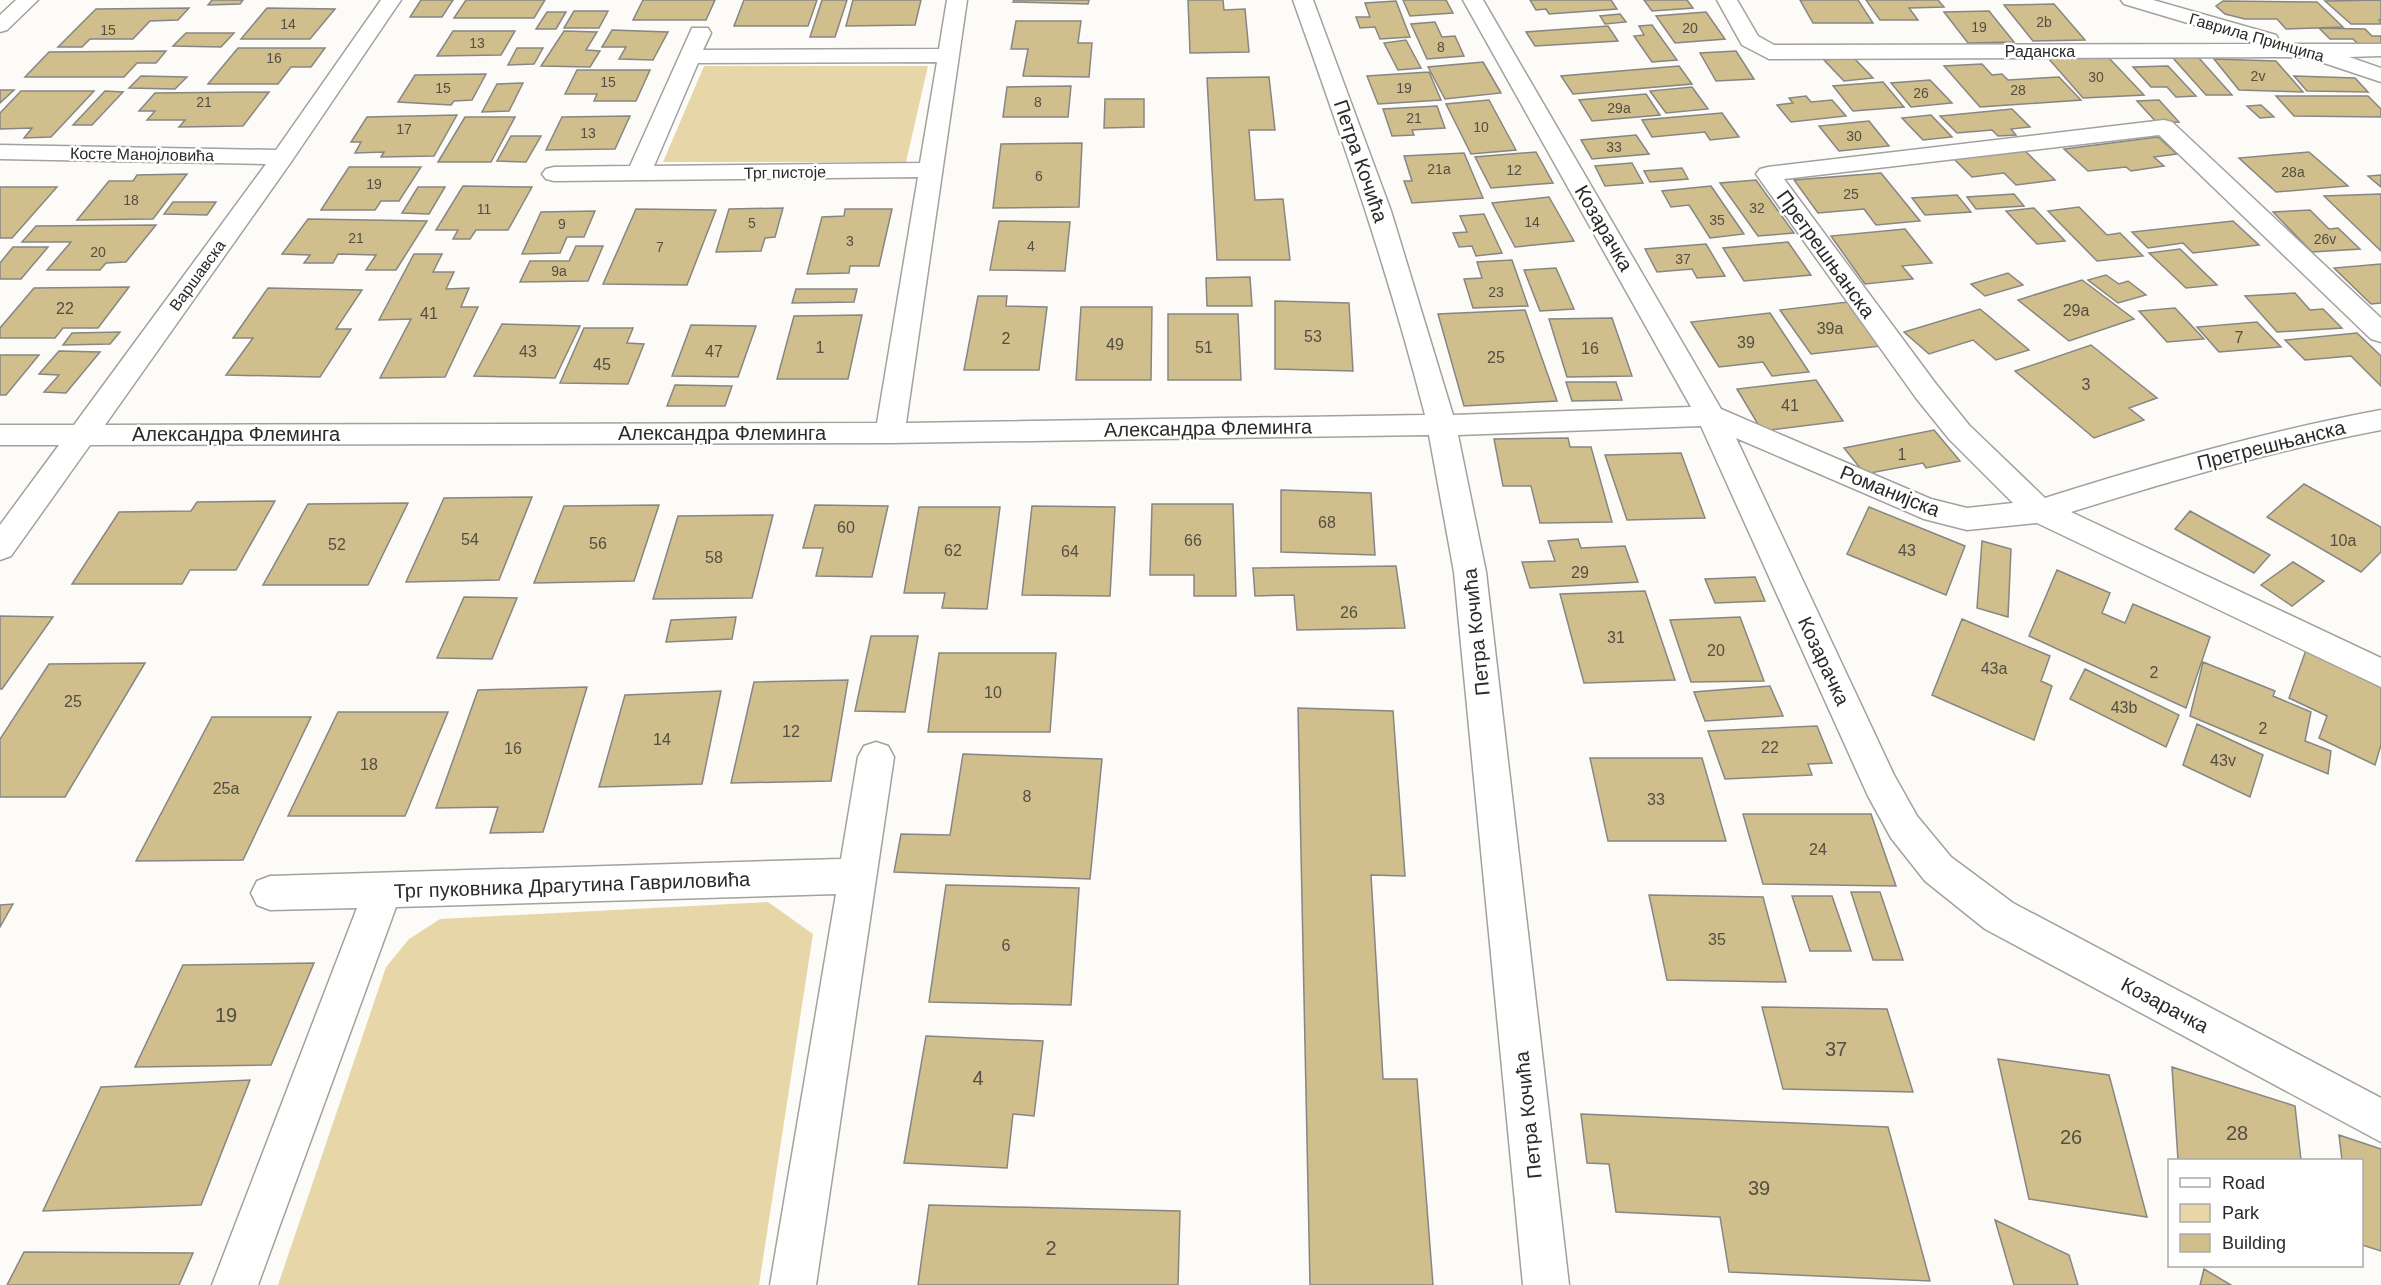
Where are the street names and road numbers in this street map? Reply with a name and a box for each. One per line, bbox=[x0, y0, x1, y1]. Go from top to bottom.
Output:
street label: Гаврила Принципа bbox=[2187, 10, 2326, 65]
street label: Раданска bbox=[2005, 43, 2075, 60]
street label: Петра Кочића bbox=[1330, 97, 1393, 226]
street label: Косте Манојловића bbox=[70, 145, 214, 164]
street label: Трг пистоје bbox=[744, 163, 826, 182]
street label: Козарачка bbox=[1571, 181, 1638, 276]
street label: Претрешњанска bbox=[1772, 186, 1880, 323]
street label: Варшавска bbox=[166, 237, 229, 314]
street label: Александра Флеминга bbox=[1104, 415, 1313, 441]
street label: Претрешњанска bbox=[2195, 416, 2348, 474]
street label: Александра Флеминга bbox=[618, 422, 827, 444]
street label: Александра Флеминга bbox=[132, 423, 341, 445]
street label: Романијска bbox=[1837, 461, 1944, 521]
street label: Петра Кочића bbox=[1458, 566, 1494, 697]
street label: Козарачка bbox=[1794, 613, 1854, 710]
street label: Трг пуковника Драгутина Гавриловића bbox=[393, 868, 751, 902]
street label: Козарачка bbox=[2118, 973, 2213, 1038]
street label: Петра Кочића bbox=[1510, 1049, 1546, 1180]

